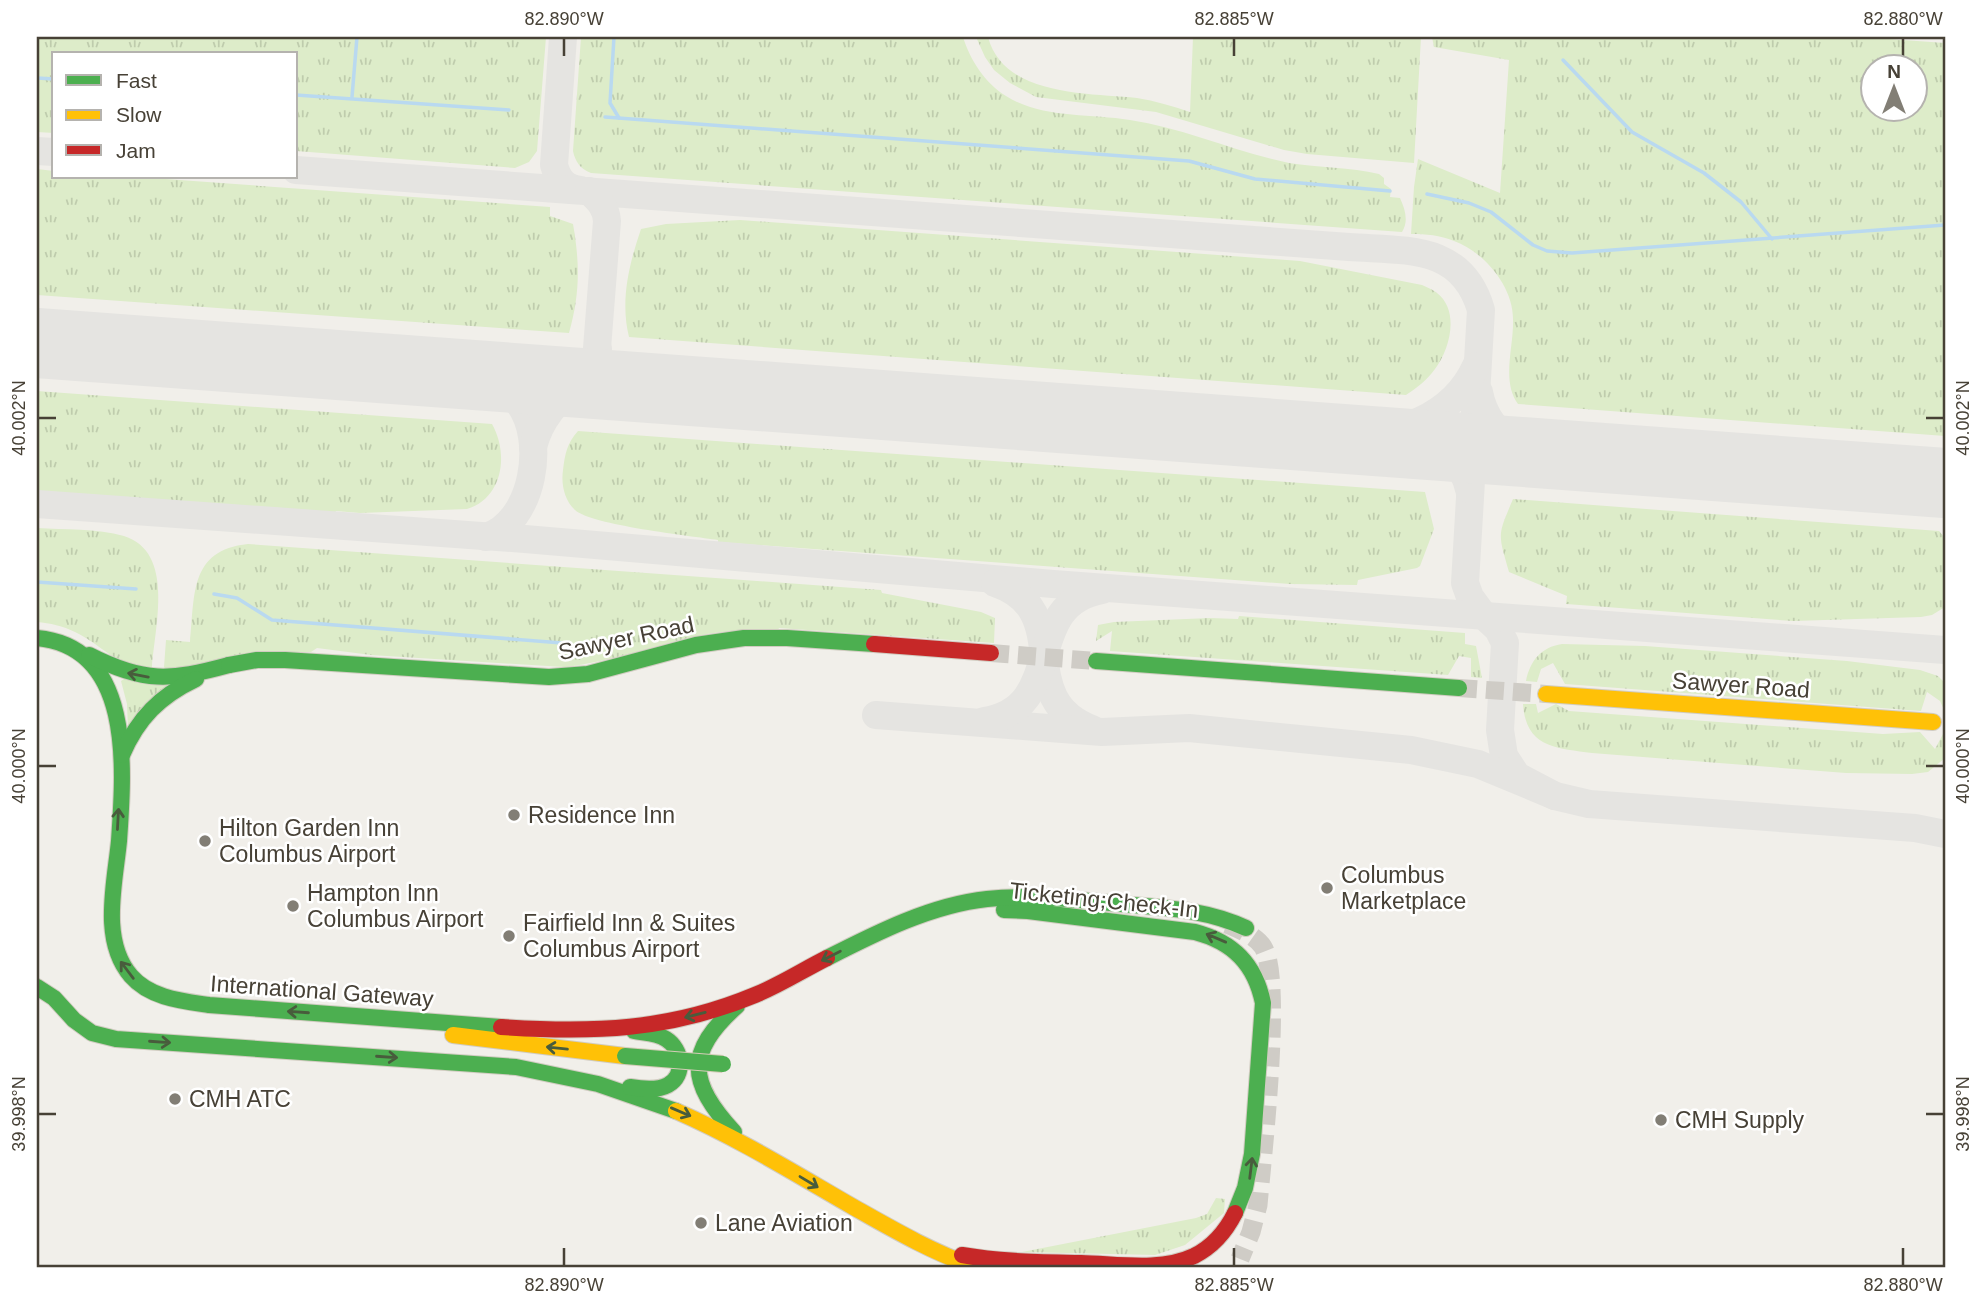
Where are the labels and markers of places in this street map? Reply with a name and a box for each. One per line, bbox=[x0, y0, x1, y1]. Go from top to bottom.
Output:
place label: Residence Inn bbox=[528, 802, 675, 828]
marker: Residence Inn bbox=[506, 807, 522, 823]
place label: Hilton Garden Inn Columbus Airport bbox=[219, 815, 399, 867]
marker: Hilton Garden Inn Columbus Airport bbox=[197, 833, 213, 849]
place label: Columbus Marketplace bbox=[1341, 862, 1466, 914]
place label: Hampton Inn Columbus Airport bbox=[307, 880, 484, 932]
marker: Columbus Marketplace bbox=[1319, 880, 1335, 896]
marker: Hampton Inn Columbus Airport bbox=[285, 898, 301, 914]
place label: Fairfield Inn & Suites Columbus Airport bbox=[523, 910, 735, 962]
marker: Fairfield Inn & Suites Columbus Airport bbox=[501, 928, 517, 944]
place label: CMH ATC bbox=[189, 1086, 291, 1112]
marker: CMH ATC bbox=[167, 1091, 183, 1107]
place label: CMH Supply bbox=[1675, 1107, 1805, 1133]
marker: CMH Supply bbox=[1653, 1112, 1669, 1128]
place label: Lane Aviation bbox=[715, 1210, 853, 1236]
marker: Lane Aviation bbox=[693, 1215, 709, 1231]

